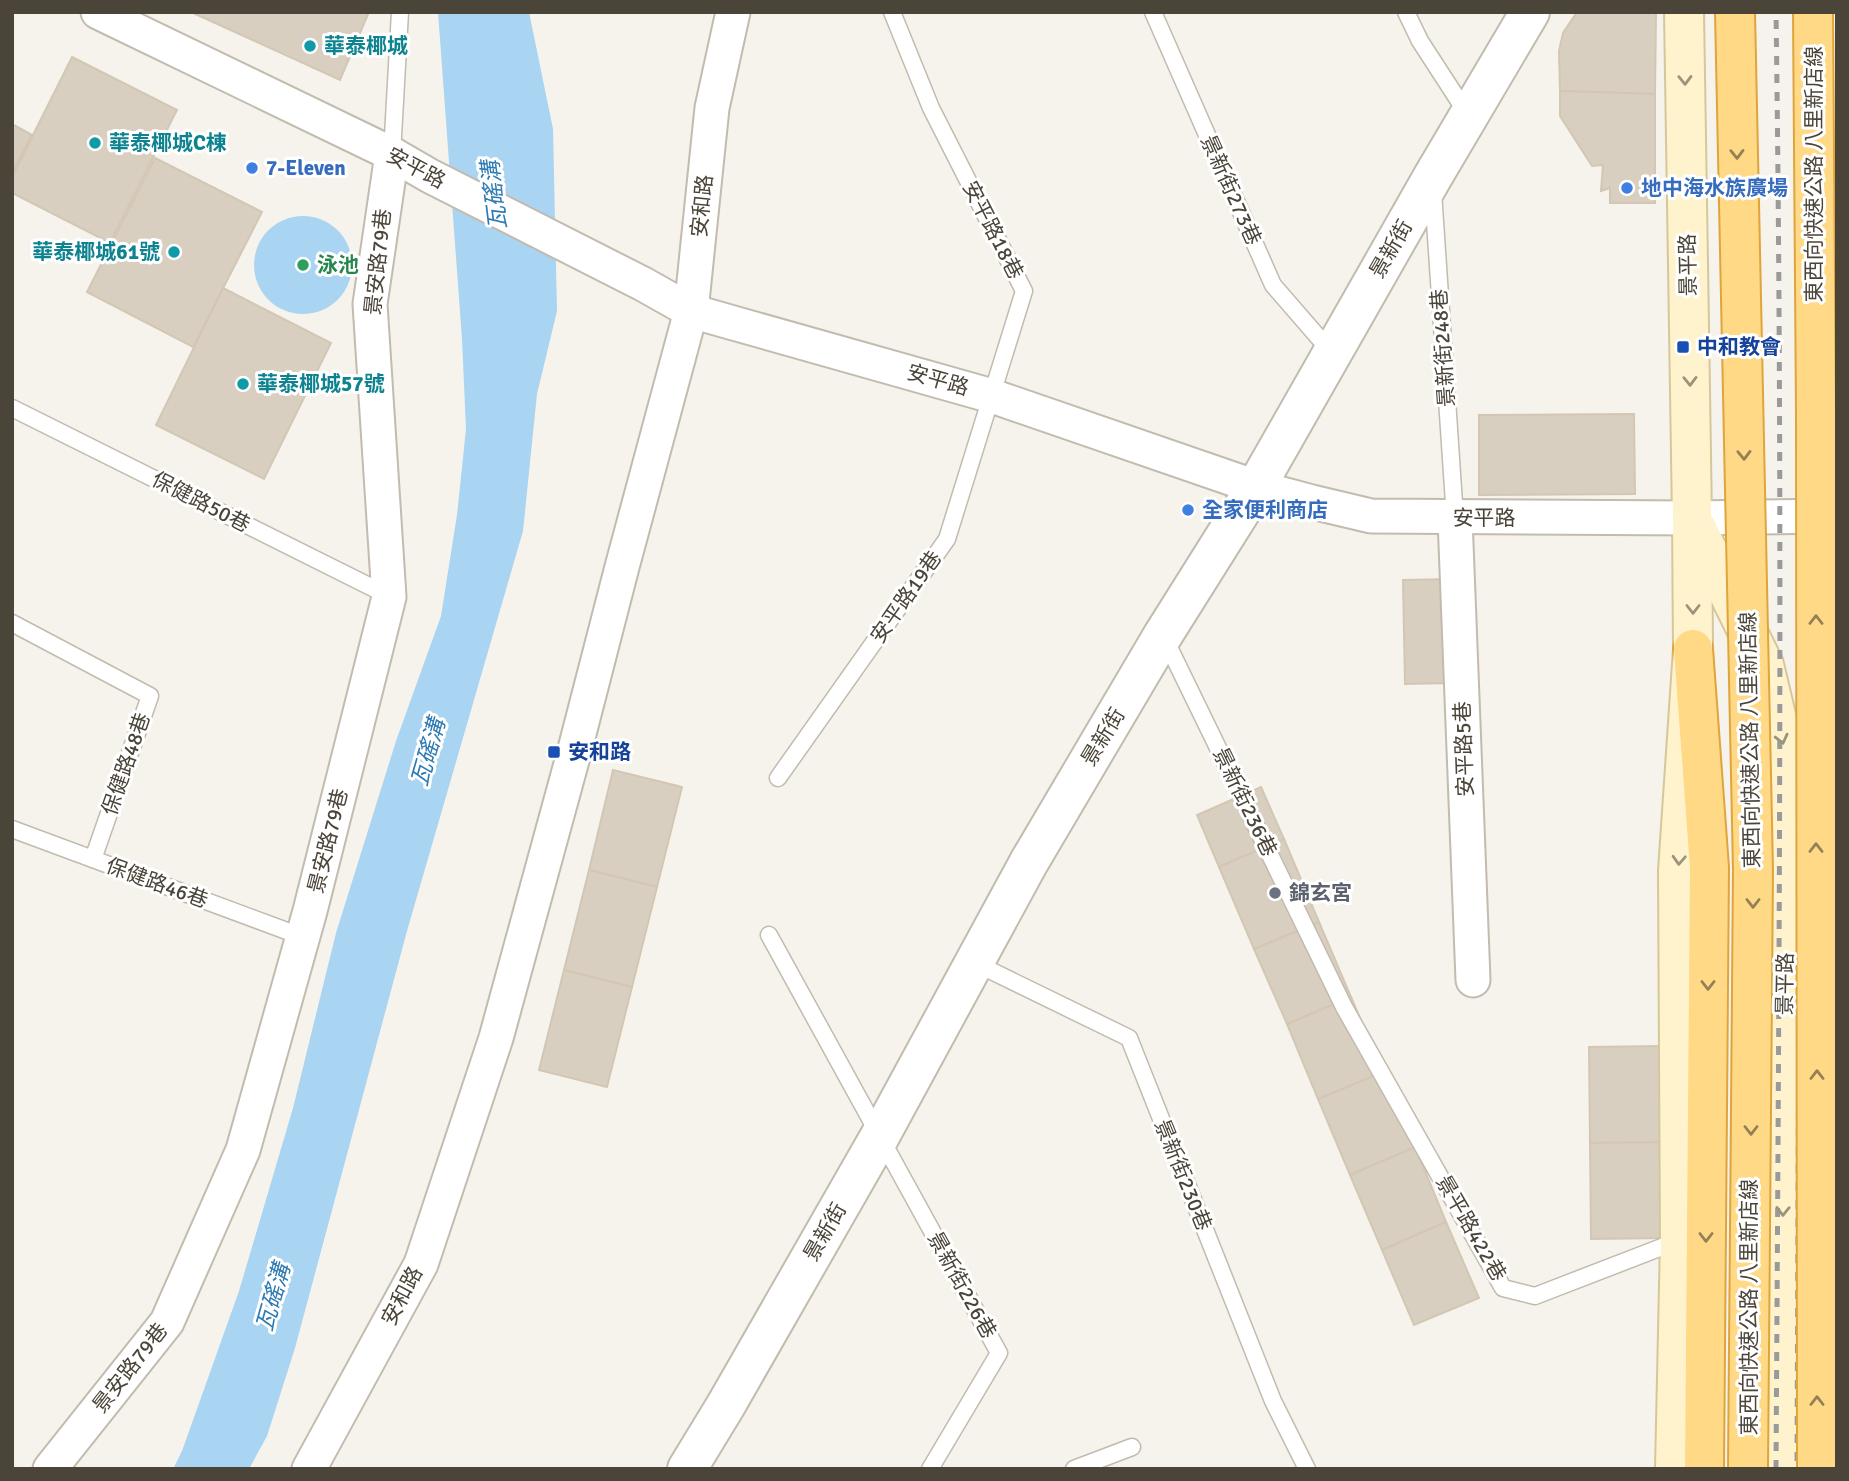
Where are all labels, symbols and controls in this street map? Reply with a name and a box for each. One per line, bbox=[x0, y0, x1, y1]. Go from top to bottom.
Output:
place label: 華泰椰城 bbox=[324, 33, 408, 59]
marker: 華泰椰城 bbox=[302, 38, 318, 54]
street label: 東西向快速公路 八里新店線 bbox=[1801, 46, 1827, 302]
one-way arrow bbox=[1678, 75, 1693, 86]
place label: 華泰椰城C棟 bbox=[109, 130, 227, 156]
street label: 景新街273巷 bbox=[1195, 131, 1267, 249]
marker: 華泰椰城C棟 bbox=[87, 135, 103, 151]
street label: 安平路 bbox=[382, 142, 450, 194]
one-way arrow bbox=[1730, 149, 1745, 160]
place label: 7-Eleven bbox=[266, 155, 346, 181]
water label: 瓦磘溝 bbox=[476, 156, 513, 231]
marker: 7-Eleven bbox=[244, 160, 260, 176]
street label: 安和路 bbox=[686, 173, 718, 239]
place label: 地中海水族廣場 bbox=[1641, 175, 1788, 201]
street label: 安平路18巷 bbox=[957, 177, 1029, 283]
marker: 地中海水族廣場 bbox=[1619, 180, 1635, 196]
street label: 景安路79巷 bbox=[359, 208, 397, 316]
street label: 景新街 bbox=[1364, 215, 1418, 283]
street label: 景平路 bbox=[1674, 233, 1702, 297]
place label: 華泰椰城61號 bbox=[32, 239, 160, 265]
marker: 華泰椰城61號 bbox=[166, 244, 182, 260]
place label: 泳池 bbox=[317, 252, 359, 278]
marker: 泳池 bbox=[295, 257, 311, 273]
street label: 景新街248巷 bbox=[1426, 288, 1460, 408]
place label: 中和教會 bbox=[1697, 334, 1781, 360]
marker: 中和教會 bbox=[1675, 339, 1691, 355]
street label: 安平路 bbox=[904, 359, 972, 401]
place label: 華泰椰城57號 bbox=[257, 371, 385, 397]
marker: 華泰椰城57號 bbox=[235, 376, 251, 392]
one-way arrow bbox=[1682, 377, 1698, 387]
one-way arrow bbox=[1736, 450, 1752, 461]
street label: 保健路50巷 bbox=[148, 466, 254, 538]
place label: 全家便利商店 bbox=[1202, 497, 1328, 523]
marker: 全家便利商店 bbox=[1180, 502, 1196, 518]
street label: 安平路 bbox=[1453, 505, 1516, 531]
street label: 安平路19巷 bbox=[865, 546, 947, 648]
one-way arrow bbox=[1685, 604, 1701, 615]
street label: 東西向快速公路 八里新店線 bbox=[1735, 611, 1765, 869]
one-way arrow bbox=[1808, 614, 1824, 625]
street label: 安平路5巷 bbox=[1449, 701, 1479, 797]
street label: 景新街 bbox=[1076, 703, 1130, 771]
street label: 保健路48巷 bbox=[96, 709, 156, 819]
water label: 瓦磘溝 bbox=[405, 712, 453, 789]
one-way arrow bbox=[1774, 733, 1788, 745]
place label: 安和路 bbox=[568, 739, 631, 765]
street label: 景新街236巷 bbox=[1207, 743, 1283, 861]
marker: 安和路 bbox=[546, 744, 562, 760]
street label: 景安路79巷 bbox=[302, 786, 354, 896]
one-way arrow bbox=[1808, 842, 1824, 852]
street label: 保健路46巷 bbox=[102, 853, 212, 913]
one-way arrow bbox=[1671, 855, 1686, 866]
place label: 錦玄宮 bbox=[1289, 880, 1352, 906]
marker: 錦玄宮 bbox=[1267, 885, 1283, 901]
one-way arrow bbox=[1745, 898, 1761, 909]
street label: 景平路 bbox=[1771, 952, 1799, 1016]
one-way arrow bbox=[1700, 980, 1716, 991]
one-way arrow bbox=[1809, 1069, 1825, 1080]
street label: 景新街230巷 bbox=[1149, 1115, 1217, 1235]
one-way arrow bbox=[1743, 1126, 1759, 1136]
street label: 景平路422巷 bbox=[1430, 1170, 1512, 1286]
street label: 東西向快速公路 八里新店線 bbox=[1736, 1179, 1762, 1435]
street label: 景新街 bbox=[798, 1198, 852, 1266]
one-way arrow bbox=[1776, 1206, 1791, 1217]
street label: 景新街226巷 bbox=[922, 1227, 1002, 1343]
one-way arrow bbox=[1698, 1232, 1714, 1243]
water label: 瓦磘溝 bbox=[250, 1257, 298, 1334]
street label: 安和路 bbox=[376, 1262, 428, 1330]
street label: 景安路79巷 bbox=[87, 1318, 173, 1418]
one-way arrow bbox=[1809, 1395, 1825, 1405]

